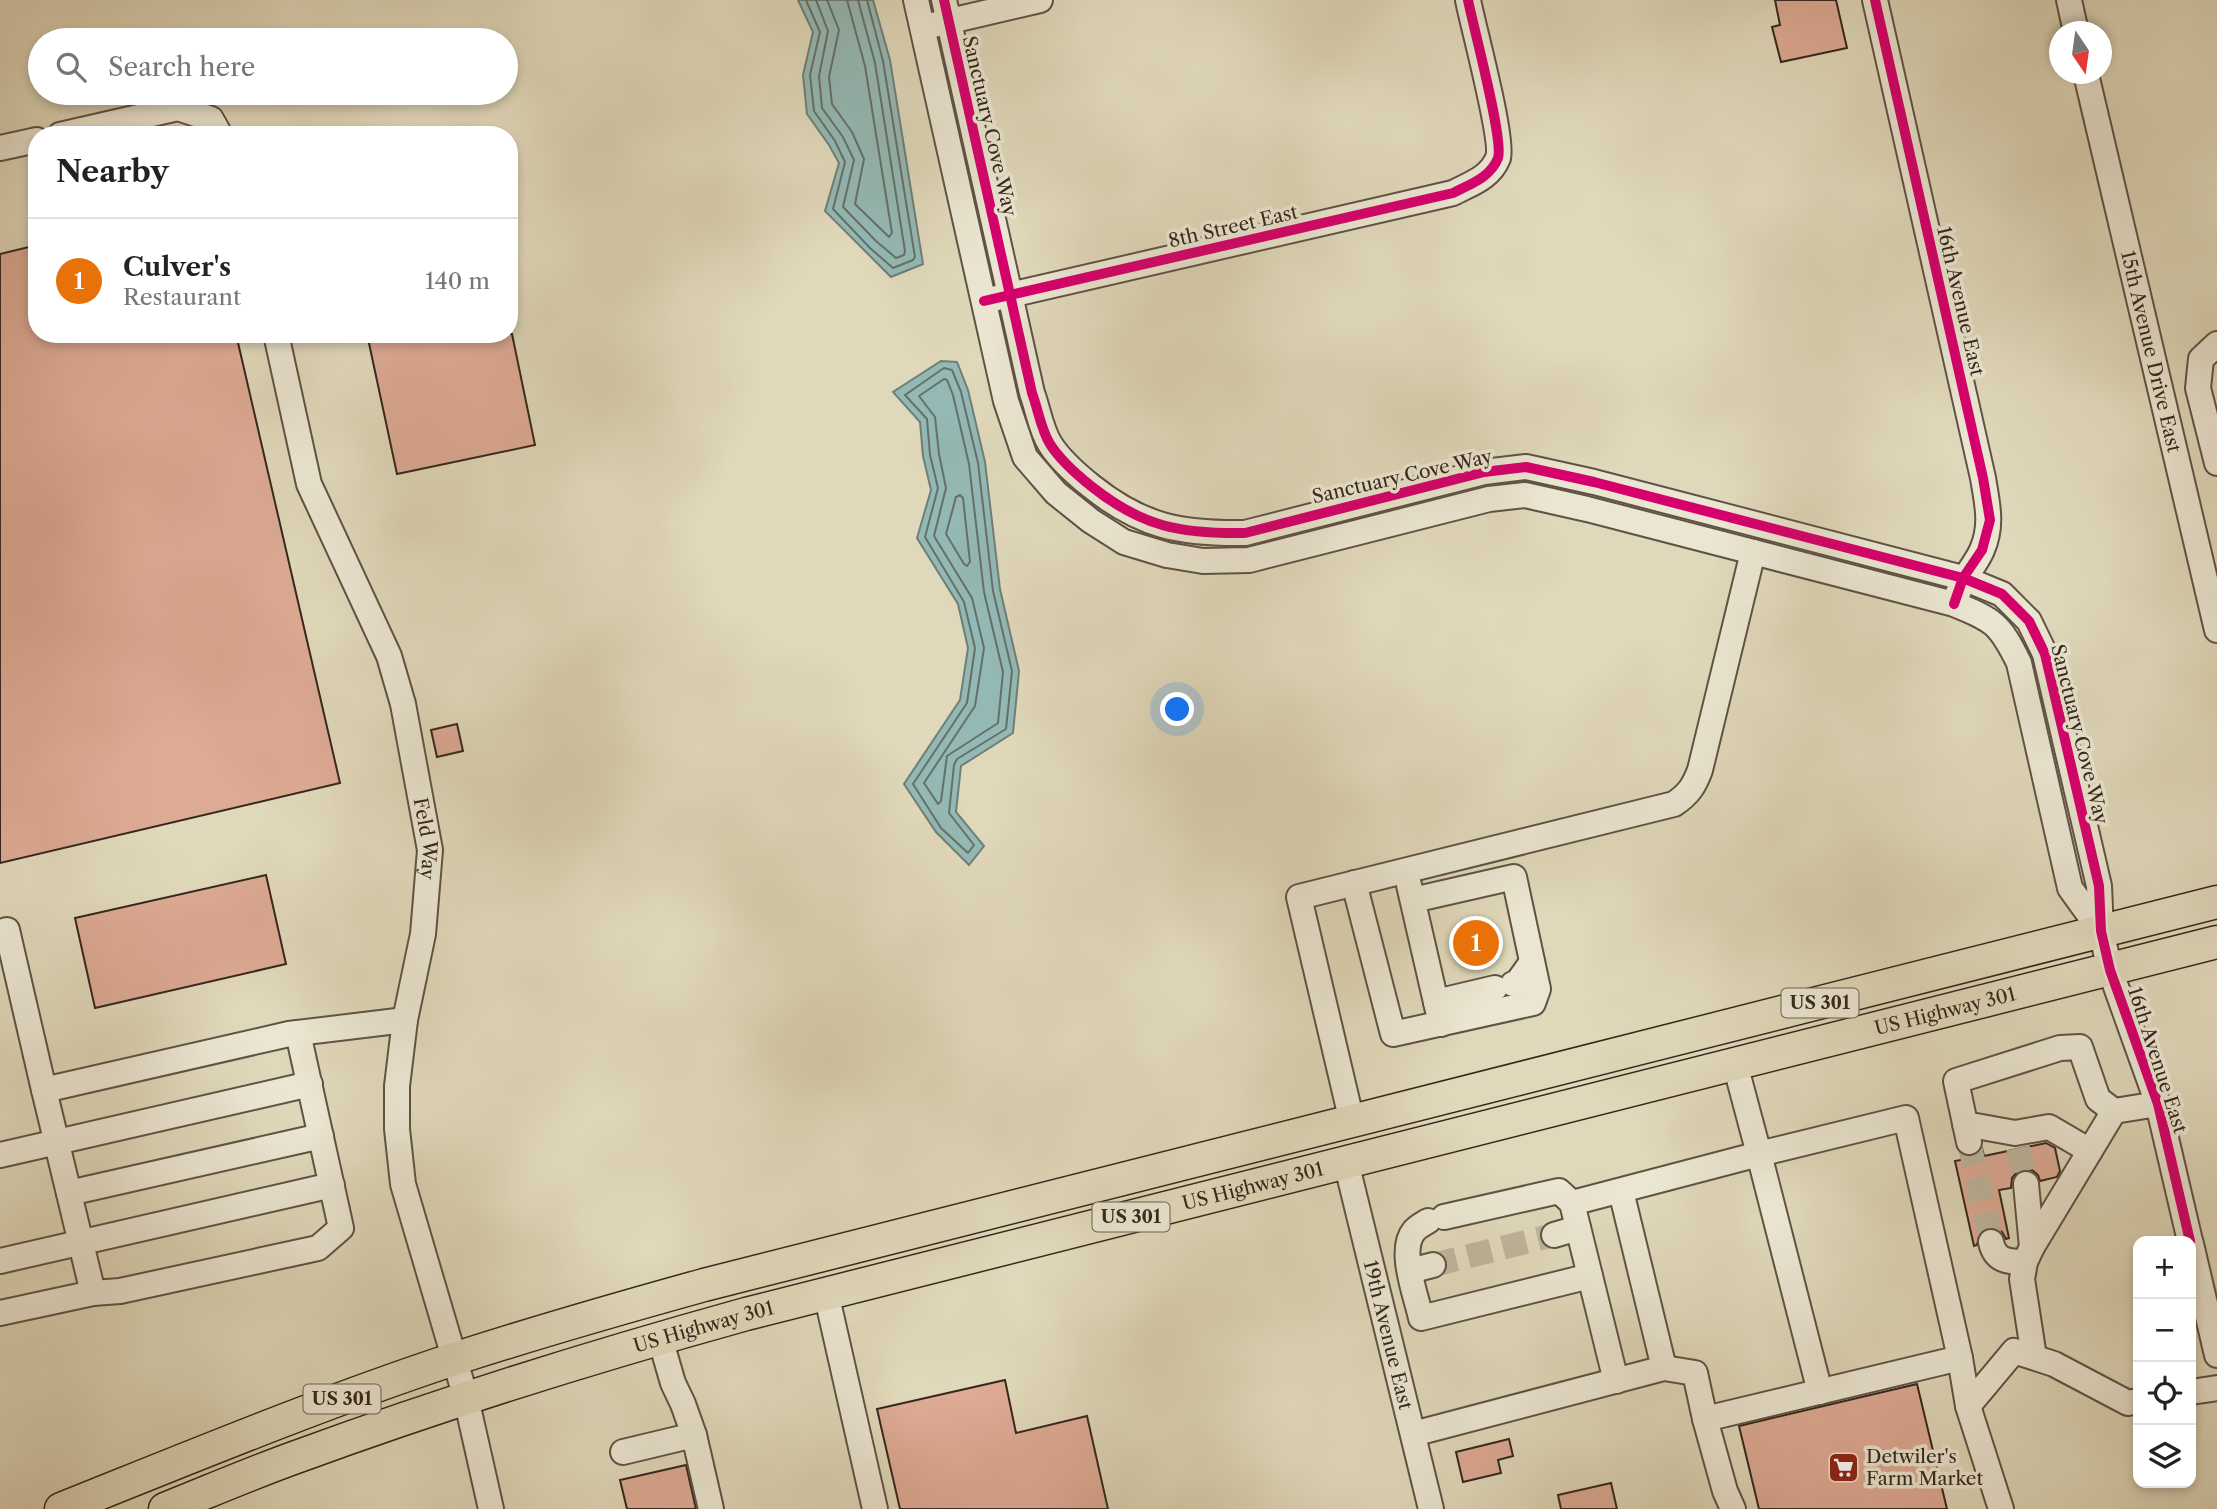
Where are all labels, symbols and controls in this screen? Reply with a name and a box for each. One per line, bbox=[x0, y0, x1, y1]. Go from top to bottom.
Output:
north arrow bbox=[2049, 21, 2112, 84]
search box bbox=[28, 28, 518, 105]
street label: Sanctuary Cove Way bbox=[958, 34, 1022, 219]
icon: search bbox=[52, 48, 90, 86]
text: Search here bbox=[108, 51, 255, 83]
text: Nearby bbox=[56, 153, 169, 190]
street label: 8th Street East bbox=[1166, 200, 1300, 253]
street label: 16th Avenue East bbox=[1932, 224, 1989, 378]
street label: 15th Avenue Drive East bbox=[2116, 248, 2186, 455]
text: Culver's bbox=[123, 251, 231, 283]
text: 1 bbox=[74, 267, 84, 295]
text: 140 m bbox=[425, 267, 490, 295]
text: Restaurant bbox=[123, 283, 241, 311]
street label: Sanctuary Cove Way bbox=[1310, 444, 1495, 508]
street label: Sanctuary Cove Way bbox=[2046, 642, 2113, 827]
your location bbox=[1160, 692, 1194, 726]
street label: Feld Way bbox=[409, 796, 442, 881]
pin: 1 bbox=[1453, 917, 1499, 969]
street label: US Highway 301 bbox=[1872, 982, 2018, 1040]
street label: 16th Avenue East bbox=[2123, 984, 2192, 1137]
road number: US 301 bbox=[1782, 988, 1858, 1018]
street label: US Highway 301 bbox=[1180, 1157, 1326, 1215]
road number: US 301 bbox=[1092, 1202, 1170, 1232]
map controls bbox=[2133, 1236, 2196, 1488]
button: + bbox=[2133, 1236, 2196, 1299]
street label: 19th Avenue East bbox=[1359, 1258, 1417, 1412]
street label: US Highway 301 bbox=[631, 1296, 776, 1358]
button: − bbox=[2133, 1299, 2196, 1362]
button: locate bbox=[2133, 1362, 2196, 1425]
road number: US 301 bbox=[304, 1384, 380, 1414]
button: layers bbox=[2133, 1425, 2196, 1488]
place label: Detwiler's Farm Market bbox=[1866, 1445, 1983, 1490]
supermarket icon: Detwiler's Farm Market bbox=[1826, 1450, 1860, 1484]

